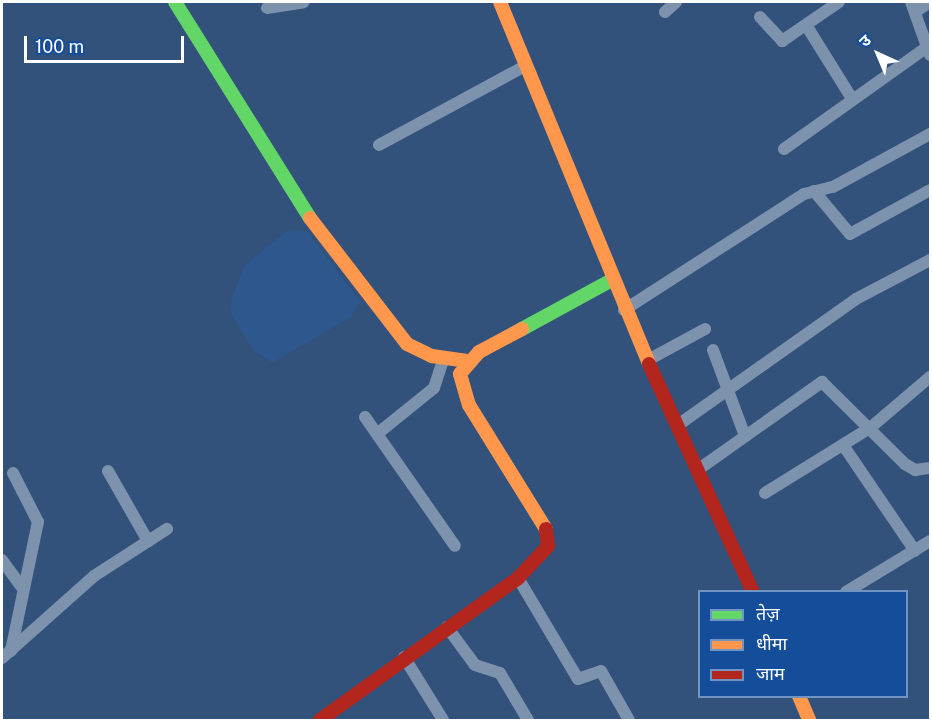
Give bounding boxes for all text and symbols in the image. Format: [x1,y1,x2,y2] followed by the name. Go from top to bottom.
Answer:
[27,24,188,62] scale bar
[848,24,908,84] north arrow
[855,31,875,51] text: उ
[35,36,84,57] text: 100 m
[698,590,908,698] legend
[756,603,780,624] text: तेज़
[756,633,787,654] text: धीमा
[756,663,785,684] text: जाम

